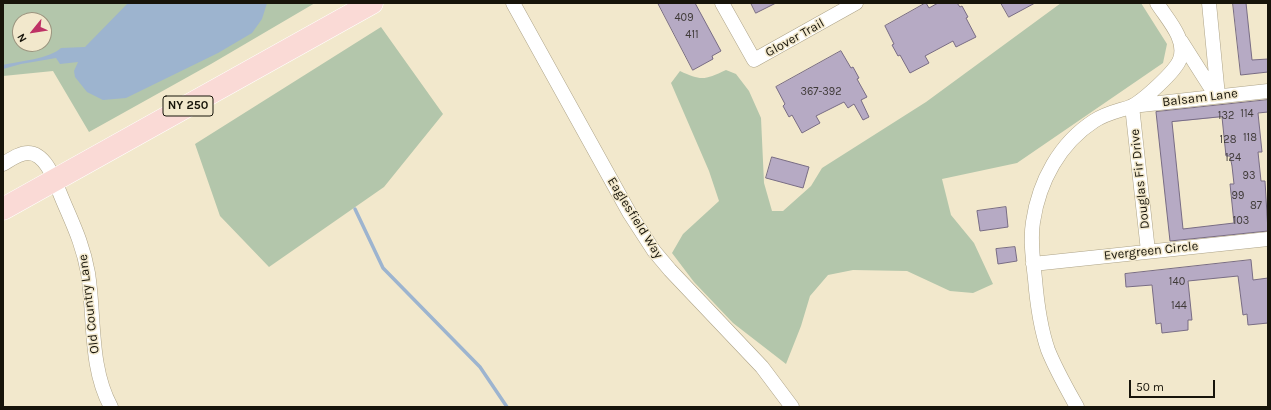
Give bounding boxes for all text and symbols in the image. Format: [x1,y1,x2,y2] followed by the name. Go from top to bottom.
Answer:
[674,11,694,25] house number: 409
[12,12,52,52] north arrow
[763,15,827,61] street label: Glover Trail
[685,28,699,42] house number: 411
[14,31,30,44] text: N
[800,85,842,99] house number: 367-392
[1161,86,1239,110] street label: Balsam Lane
[163,96,213,116] road number: NY 250
[1240,107,1254,121] house number: 114
[1218,109,1234,123] house number: 132
[1127,128,1153,230] street label: Douglas Fir Drive
[1243,131,1257,145] house number: 118
[1220,133,1236,147] house number: 128
[1225,151,1241,165] house number: 124
[1243,169,1255,183] house number: 93
[604,175,666,261] street label: Eaglesfield Way
[1232,189,1244,203] house number: 99
[1250,199,1262,213] house number: 87
[1233,214,1249,228] house number: 103
[1103,238,1199,264] street label: Evergreen Circle
[75,253,103,355] street label: Old Country Lane
[1169,275,1185,289] house number: 140
[1171,299,1187,313] house number: 144
[1131,372,1217,398] scale bar
[1136,380,1164,394] text: 50 m

